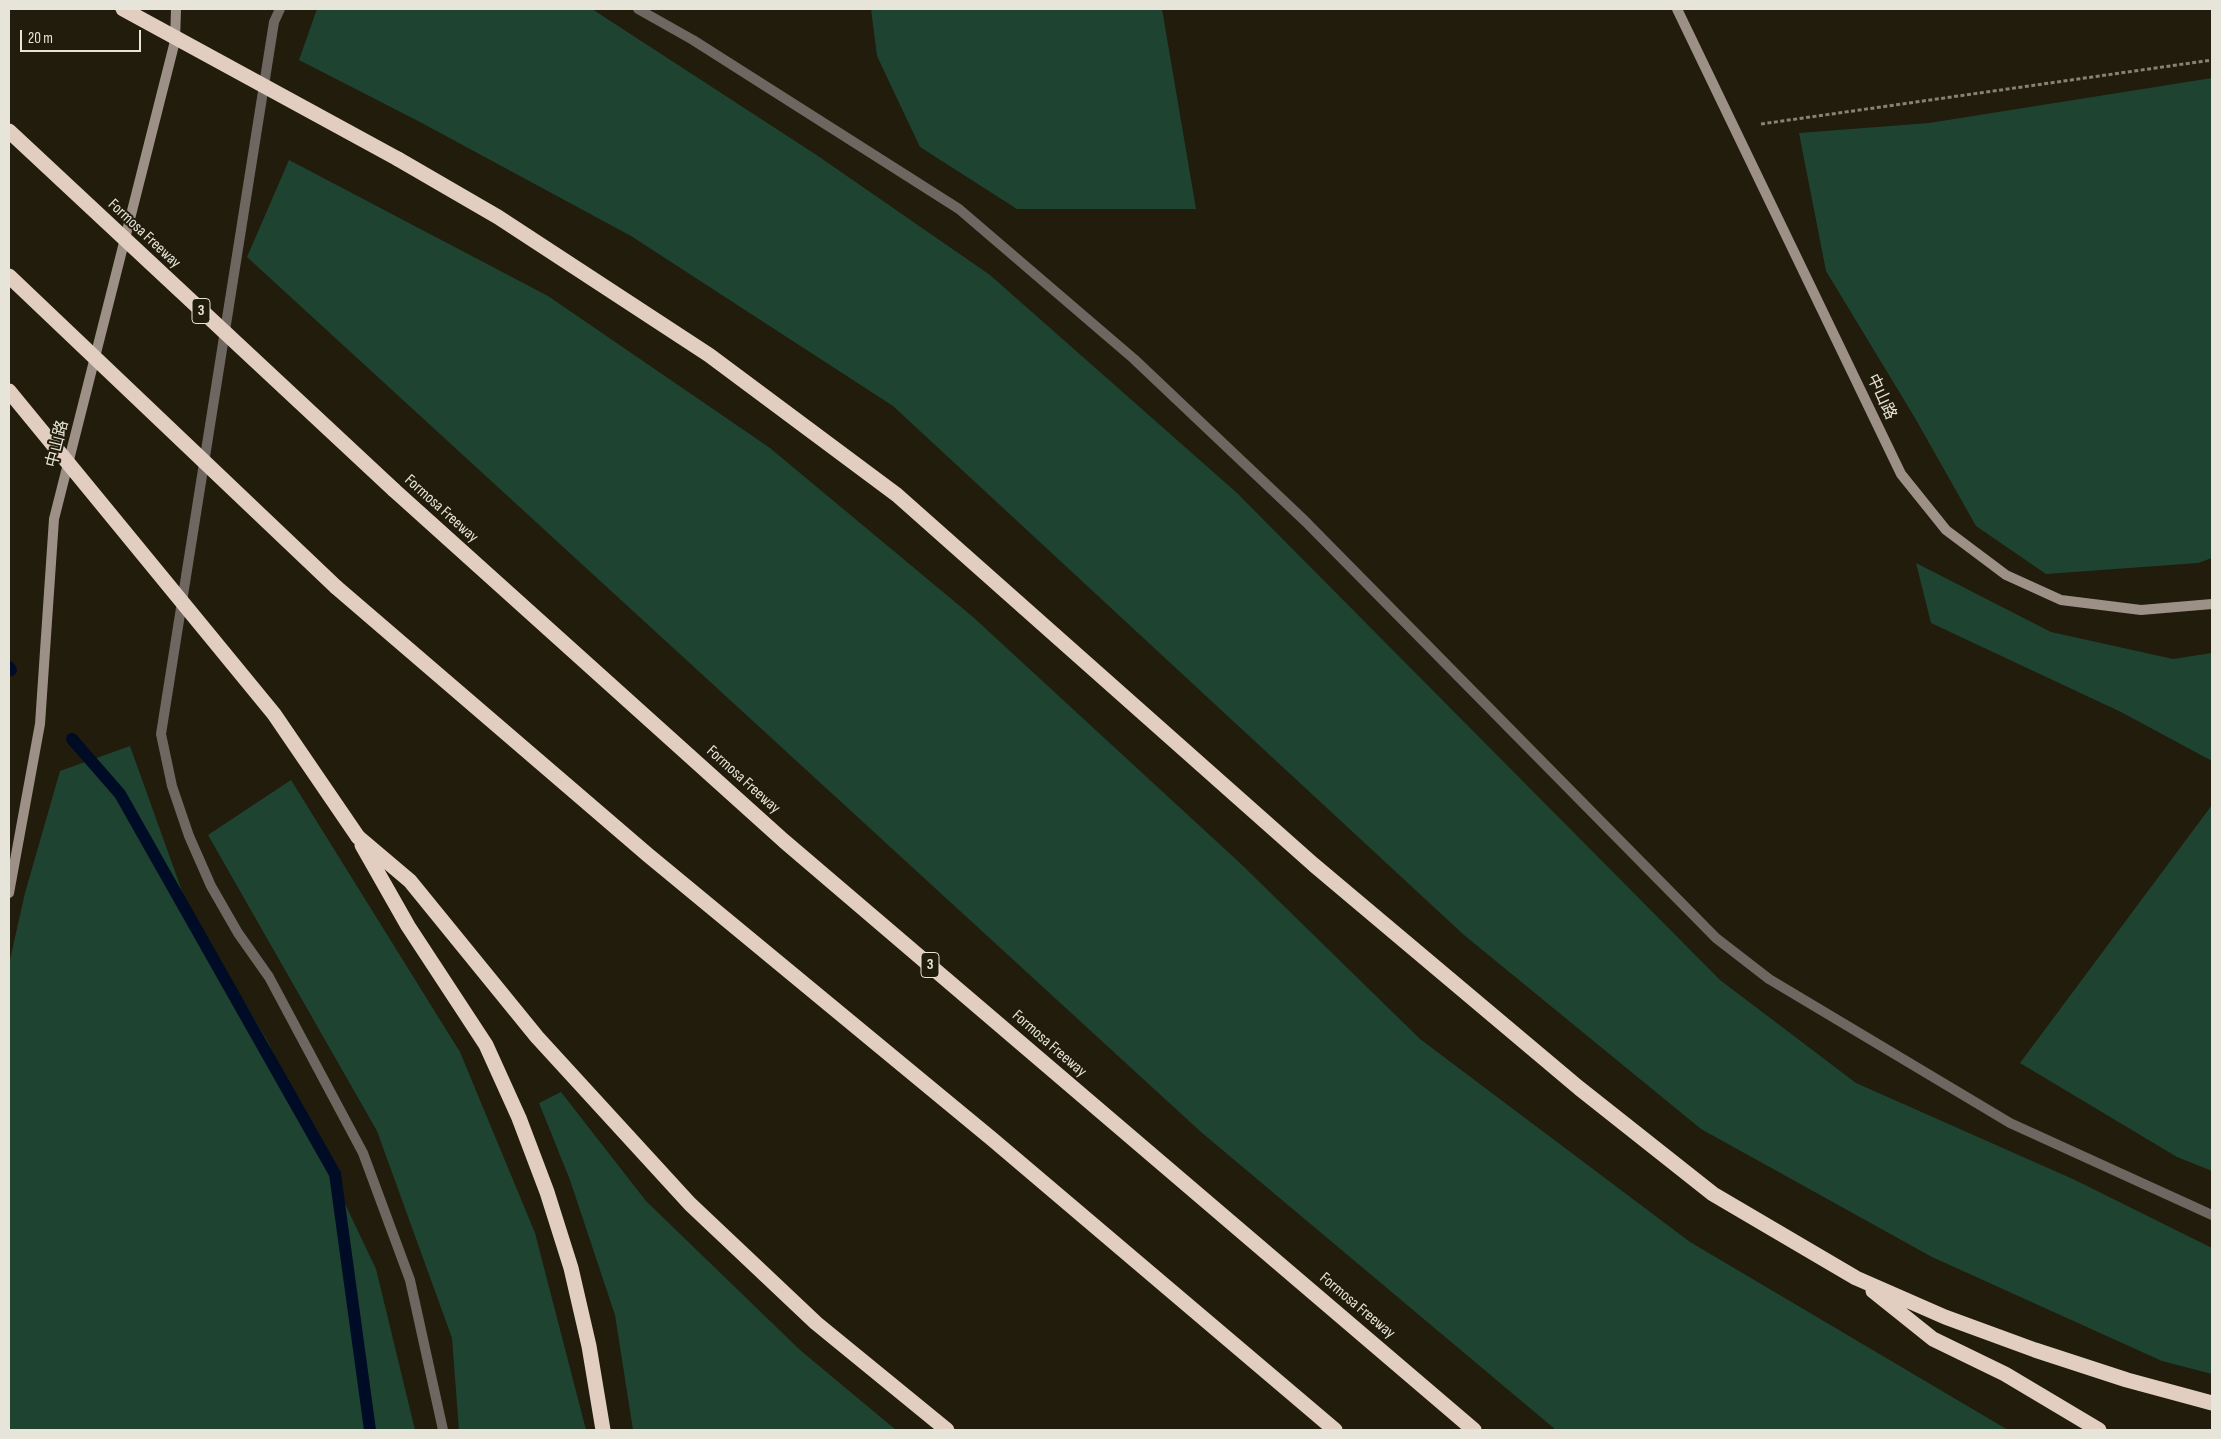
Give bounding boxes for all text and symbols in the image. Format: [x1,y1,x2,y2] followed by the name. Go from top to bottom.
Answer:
[22,20,144,52] scale bar
[28,29,53,48] text: 20 m
[104,195,184,273] street label: Formosa Freeway
[192,298,210,324] road number: 3
[1862,371,1900,423] street label: 中山路
[43,418,73,470] street label: 中山路
[400,471,482,547] street label: Formosa Freeway
[702,742,784,818] street label: Formosa Freeway
[921,952,939,978] road number: 3
[1008,1006,1090,1082] street label: Formosa Freeway
[1315,1269,1399,1343] street label: Formosa Freeway

